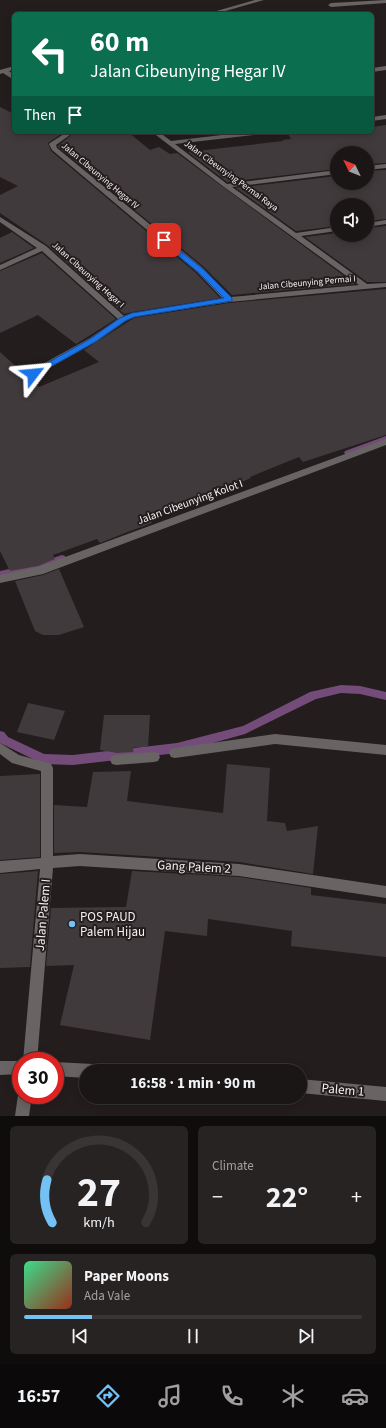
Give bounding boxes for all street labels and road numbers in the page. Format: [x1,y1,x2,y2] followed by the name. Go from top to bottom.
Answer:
[181,137,281,215] street label: Jalan Cibeunying Permai Raya
[58,140,142,213] street label: Jalan Cibeunying Hegar IV
[49,239,127,311] street label: Jalan Cibeunying Hegar I
[258,272,356,294] street label: Jalan Cibeunying Permai I
[135,476,245,528] street label: Jalan Cibeunying Kolot I
[157,856,231,878] street label: Gang Palem 2
[31,878,55,952] street label: Jalan Palem I
[321,1079,365,1101] street label: Palem 1

